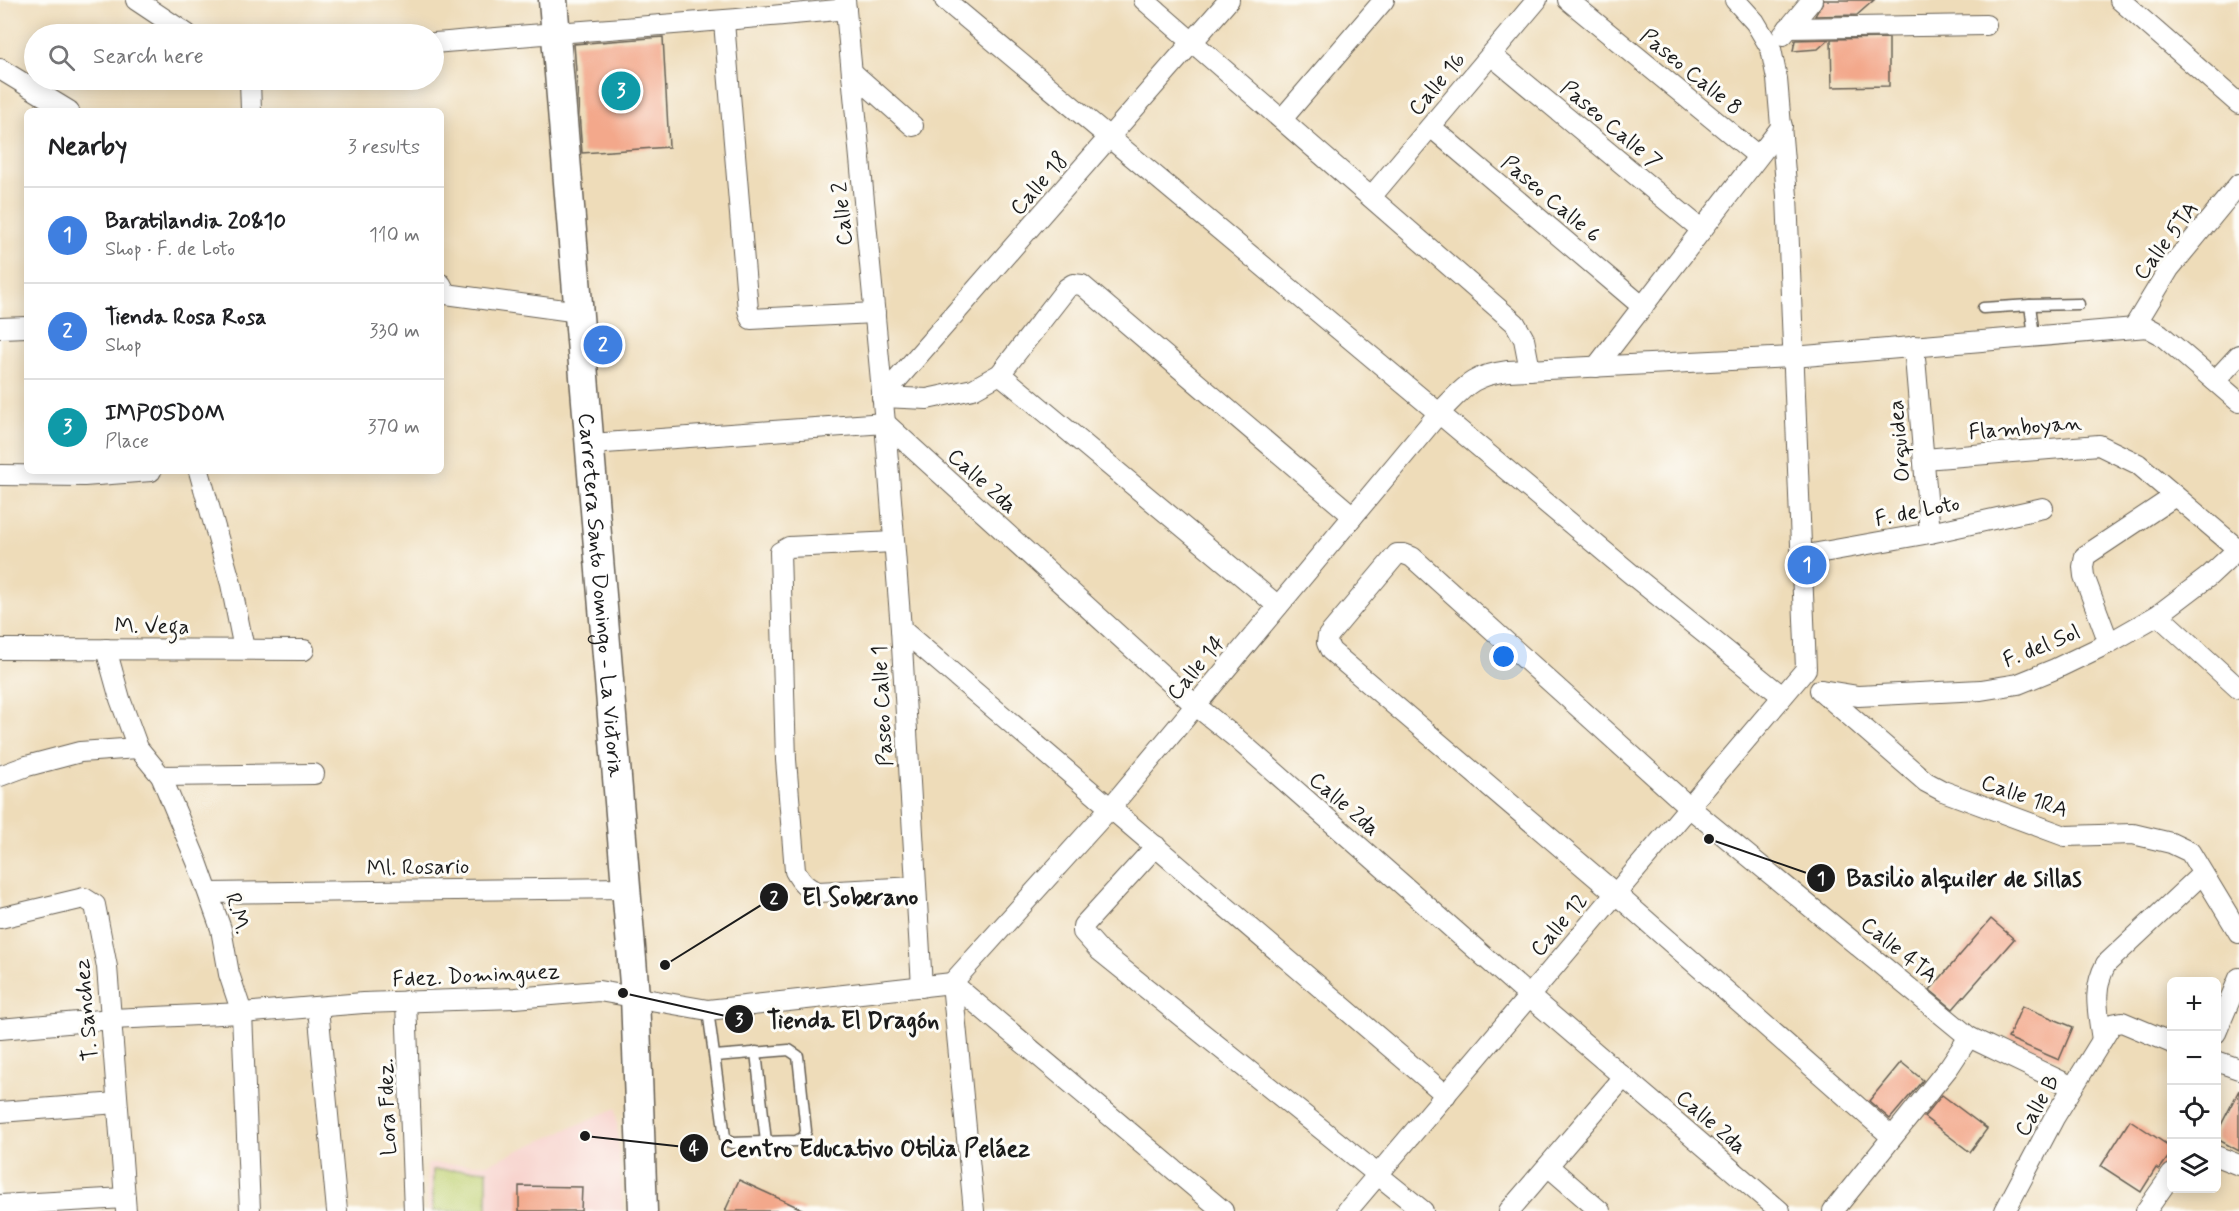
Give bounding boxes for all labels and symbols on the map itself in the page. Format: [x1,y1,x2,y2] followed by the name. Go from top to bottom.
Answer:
[1634,23,1748,122] street label: Paseo Calle 8
[1403,46,1472,122] street label: Calle 16
[602,68,640,113] pin: 3
[1554,75,1667,176] street label: Paseo Calle 7
[1004,147,1075,222] street label: Calle 18
[1495,149,1607,250] street label: Paseo Calle 6
[826,181,860,247] street label: Calle 2
[2128,196,2205,286] street label: Calle 5TA
[584,322,622,368] pin: 2
[1882,399,1918,483] street label: Orquidea
[1967,409,2083,447] street label: Flamboyan
[571,412,629,779] street label: Carretera Santo Domingo - La Victoria
[941,443,1022,520] street label: Calle 2da
[1873,490,1962,534] street label: F. de Loto
[1788,542,1826,588] pin: 1
[114,612,190,645] street label: M. Vega
[1999,619,2085,675] street label: F. del Sol
[1161,630,1232,707] street label: Calle 14
[1489,642,1518,671] your location
[866,645,900,767] street label: Paseo Calle 1
[1303,766,1385,843] street label: Calle 2da
[1977,769,2072,825] street label: Calle 1RA
[366,853,470,883] street label: Ml. Rosario
[1806,857,2093,899] callout: Basilio alquiler de sillas
[1846,864,2082,895] text: Basilio alquiler de sillas
[1817,867,1825,891] text: 1
[759,876,931,918] callout: El Soberano
[802,883,919,914] text: El Soberano
[770,886,779,910] text: 2
[1525,888,1594,963] street label: Calle 12
[218,890,256,937] street label: R.M.
[1855,911,1943,990] street label: Calle 4TA
[69,957,105,1062] street label: T. Sanchez
[392,958,561,995] street label: Fdez. Dominguez
[724,998,952,1040] callout: Tienda El Dragón
[767,1006,939,1038] text: Tienda El Dragón
[735,1008,744,1032] text: 3
[372,1058,404,1156] street label: Lora Fdez.
[2009,1070,2067,1142] street label: Calle B
[1670,1084,1752,1161] street label: Calle 2da
[679,1127,1042,1169] callout: Centro Educativo Otilia Peláez
[720,1134,1030,1165] text: Centro Educativo Otilia Peláez
[689,1137,700,1161] text: 4

